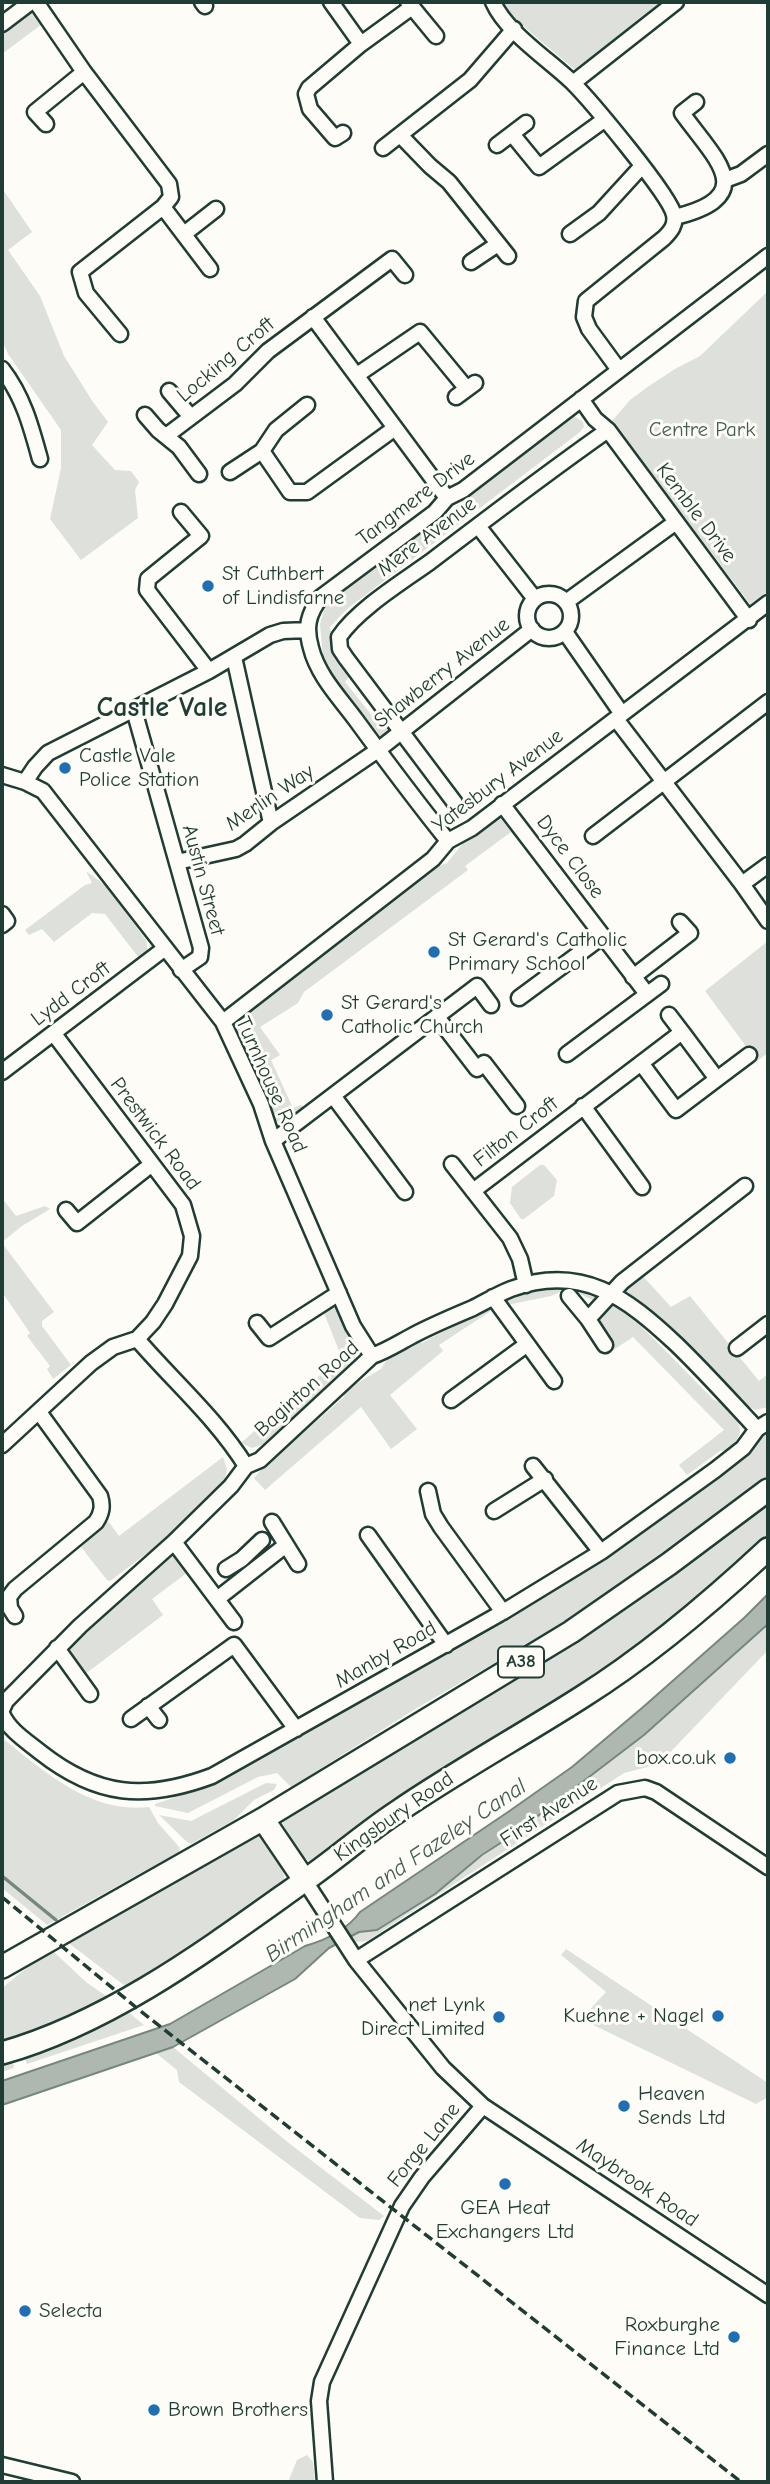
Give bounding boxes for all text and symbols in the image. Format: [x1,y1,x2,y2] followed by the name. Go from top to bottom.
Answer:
[172,312,280,408] street label: Locking Croft
[649,417,755,443] park label: Centre Park
[352,446,480,552] street label: Tangmere Drive
[650,458,742,568] street label: Kemble Drive
[372,492,482,582] street label: Mere Avenue
[222,561,344,611] place label: St Cuthbert of Lindisfarne
[200,578,216,594] marker: St Cuthbert of Lindisfarne
[369,612,515,734] street label: Shawberry Avenue
[97,691,227,725] district label: Castle Vale
[428,724,568,838] street label: Yatesbury Avenue
[79,743,199,793] place label: Castle Vale Police Station
[221,759,319,837] street label: Merlin Way
[57,760,73,776] marker: Castle Vale Police Station
[531,810,609,904] street label: Dyce Close
[176,822,230,938] street label: Austin Street
[448,927,627,977] place label: St Gerard's Catholic Primary School
[426,944,442,960] marker: St Gerard's Catholic Primary School
[26,956,116,1032] street label: Lydd Croft
[341,990,484,1040] place label: St Gerard's Catholic Church
[319,1007,335,1023] marker: St Gerard's Catholic Church
[230,1013,312,1157] street label: Turnhouse Road
[104,1073,206,1195] street label: Prestwick Road
[469,1091,563,1173] street label: Filton Croft
[250,1336,364,1442] street label: Baginton Road
[331,1616,441,1694] street label: Manby Road
[498,1646,544,1678] road number: A38
[636,1745,716,1771] place label: box.co.uk
[722,1750,738,1766] marker: box.co.uk
[329,1767,459,1867] street label: Kingsbury Road
[496,1771,602,1853] street label: First Avenue
[260,1773,532,1969] water label: Birmingham and Fazeley Canal
[361,1992,485,2042] place label: net Lynk Direct Limited
[563,2003,704,2029] place label: Kuehne + Nagel
[710,2008,726,2024] marker: Kuehne + Nagel
[491,2009,507,2025] marker: net Lynk Direct Limited
[638,2081,726,2131] place label: Heaven Sends Ltd
[382,2098,466,2192] street label: Forge Lane
[616,2098,632,2114] marker: Heaven Sends Ltd
[571,2133,703,2233] street label: Maybrook Road
[497,2176,513,2192] marker: GEA Heat Exchangers Ltd
[436,2195,574,2245] place label: GEA Heat Exchangers Ltd
[39,2298,103,2324] place label: Selecta
[17,2303,33,2319] marker: Selecta
[614,2312,720,2362] place label: Roxburghe Finance Ltd
[726,2329,742,2345] marker: Roxburghe Finance Ltd
[168,2397,308,2423] place label: Brown Brothers
[146,2402,162,2418] marker: Brown Brothers

